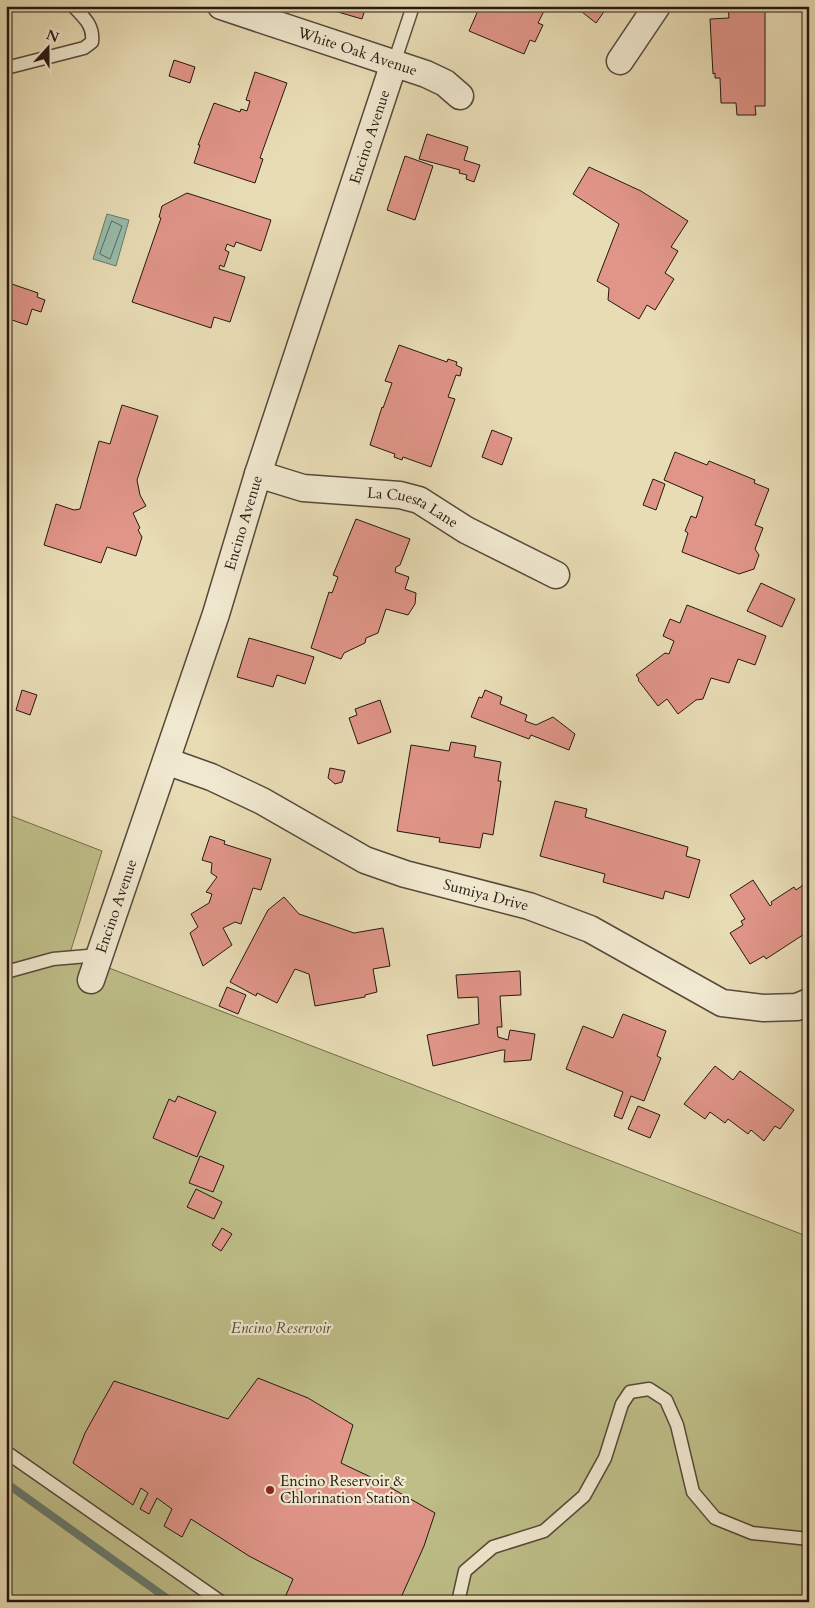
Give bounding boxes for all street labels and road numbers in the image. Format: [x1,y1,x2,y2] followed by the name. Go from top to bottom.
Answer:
[294,22,420,81] street label: White Oak Avenue
[345,87,395,187] street label: Encino Avenue
[220,473,267,573] street label: Encino Avenue
[366,483,462,533] street label: La Cuesta Lane
[91,856,142,956] street label: Encino Avenue
[441,874,531,916] street label: Sumiya Drive

